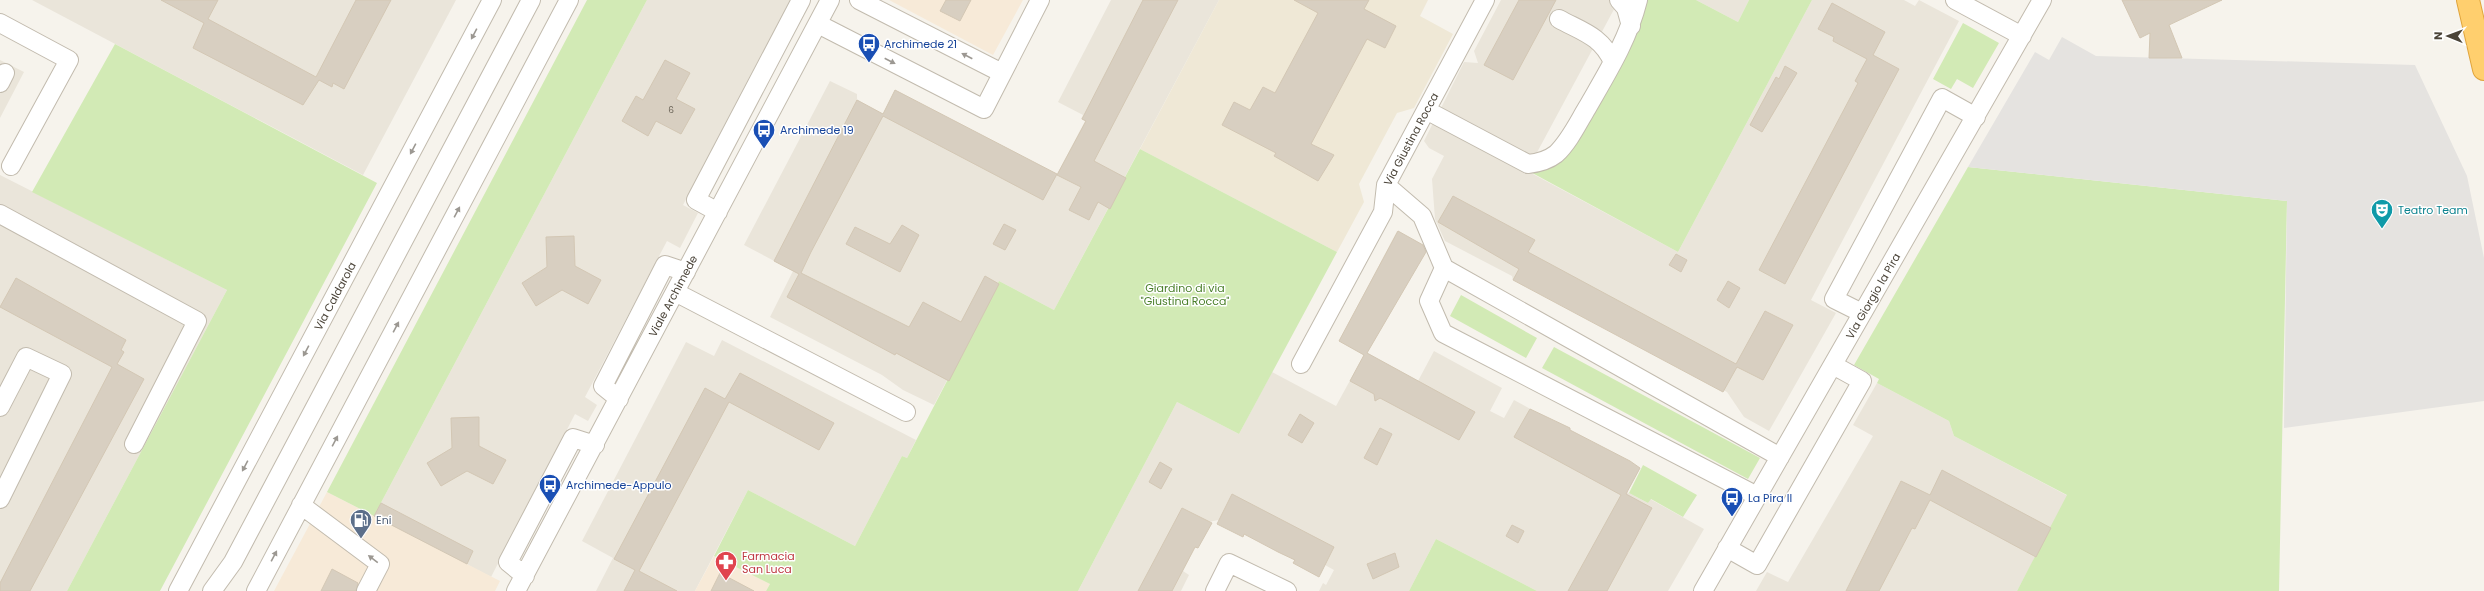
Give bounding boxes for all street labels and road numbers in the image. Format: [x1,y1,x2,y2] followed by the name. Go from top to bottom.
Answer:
[1380,90,1442,188] street label: Via Giustina Rocca
[1842,250,1904,342] street label: Via Giorgio la Pira
[645,252,701,340] street label: Viale Archimede
[310,259,360,333] street label: Via Caldarola

